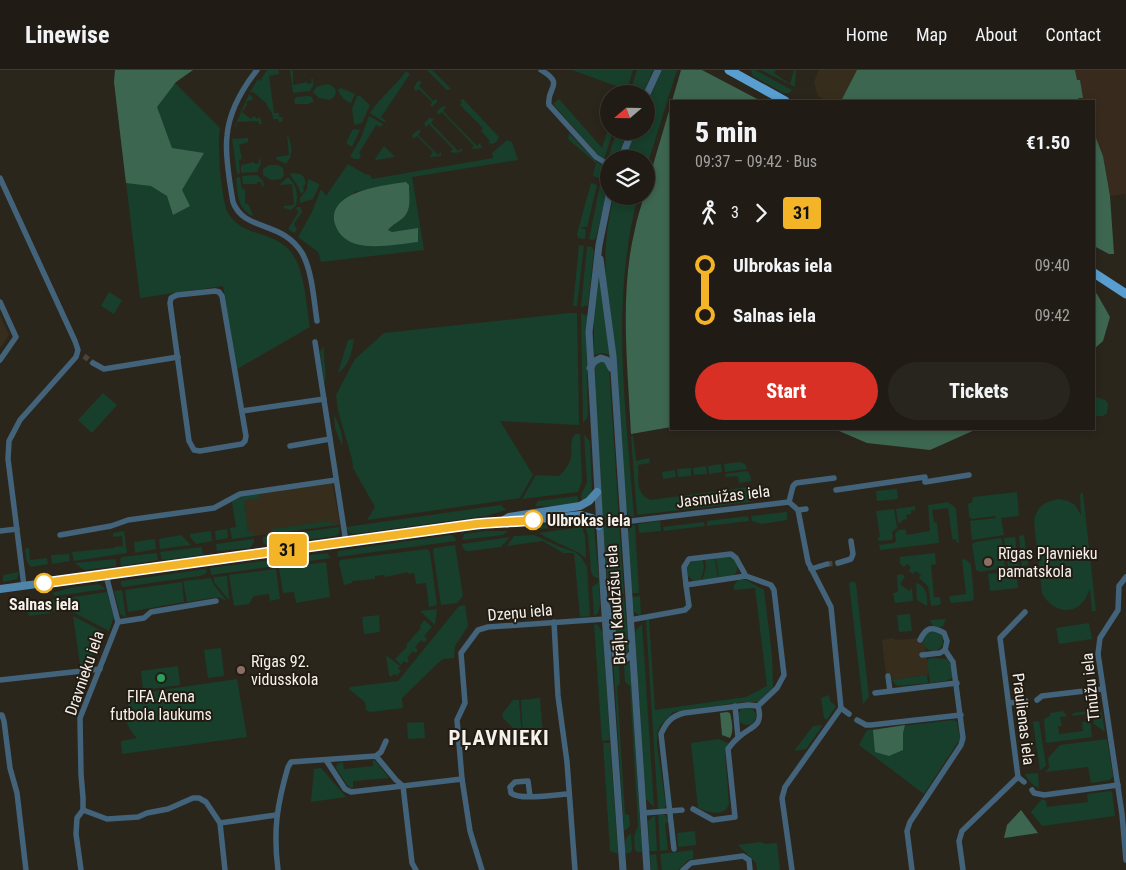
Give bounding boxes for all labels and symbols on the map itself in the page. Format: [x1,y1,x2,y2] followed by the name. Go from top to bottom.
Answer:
[600,85,655,140] north arrow
[675,481,771,512] street label: Jasmuižas iela
[523,510,543,530] marker: Ulbrokas iela
[547,511,631,530] place label: Ulbrokas iela
[266,534,310,566] line badge: 31
[602,544,630,666] street label: Brāļu Kaudzīšu iela
[998,544,1098,581] place label: Rīgas Pļavnieku pamatskola
[982,556,994,568] marker: Rīgas Pļavnieku pamatskola
[34,573,54,593] marker: Salnas iela
[9,595,79,614] place label: Salnas iela
[487,600,553,626] street label: Dzeņu iela
[61,628,108,718] street label: Dravnieku iela
[251,652,318,689] place label: Rīgas 92. vidusskola
[1077,652,1104,722] street label: Tīnūžu iela
[235,664,247,676] marker: Rīgas 92. vidusskola
[155,672,167,684] marker: FIFA Arena futbola laukums
[1008,672,1039,766] street label: Praulienas iela
[110,687,212,724] place label: FIFA Arena futbola laukums
[448,726,550,751] district label: PĻAVNIEKI

